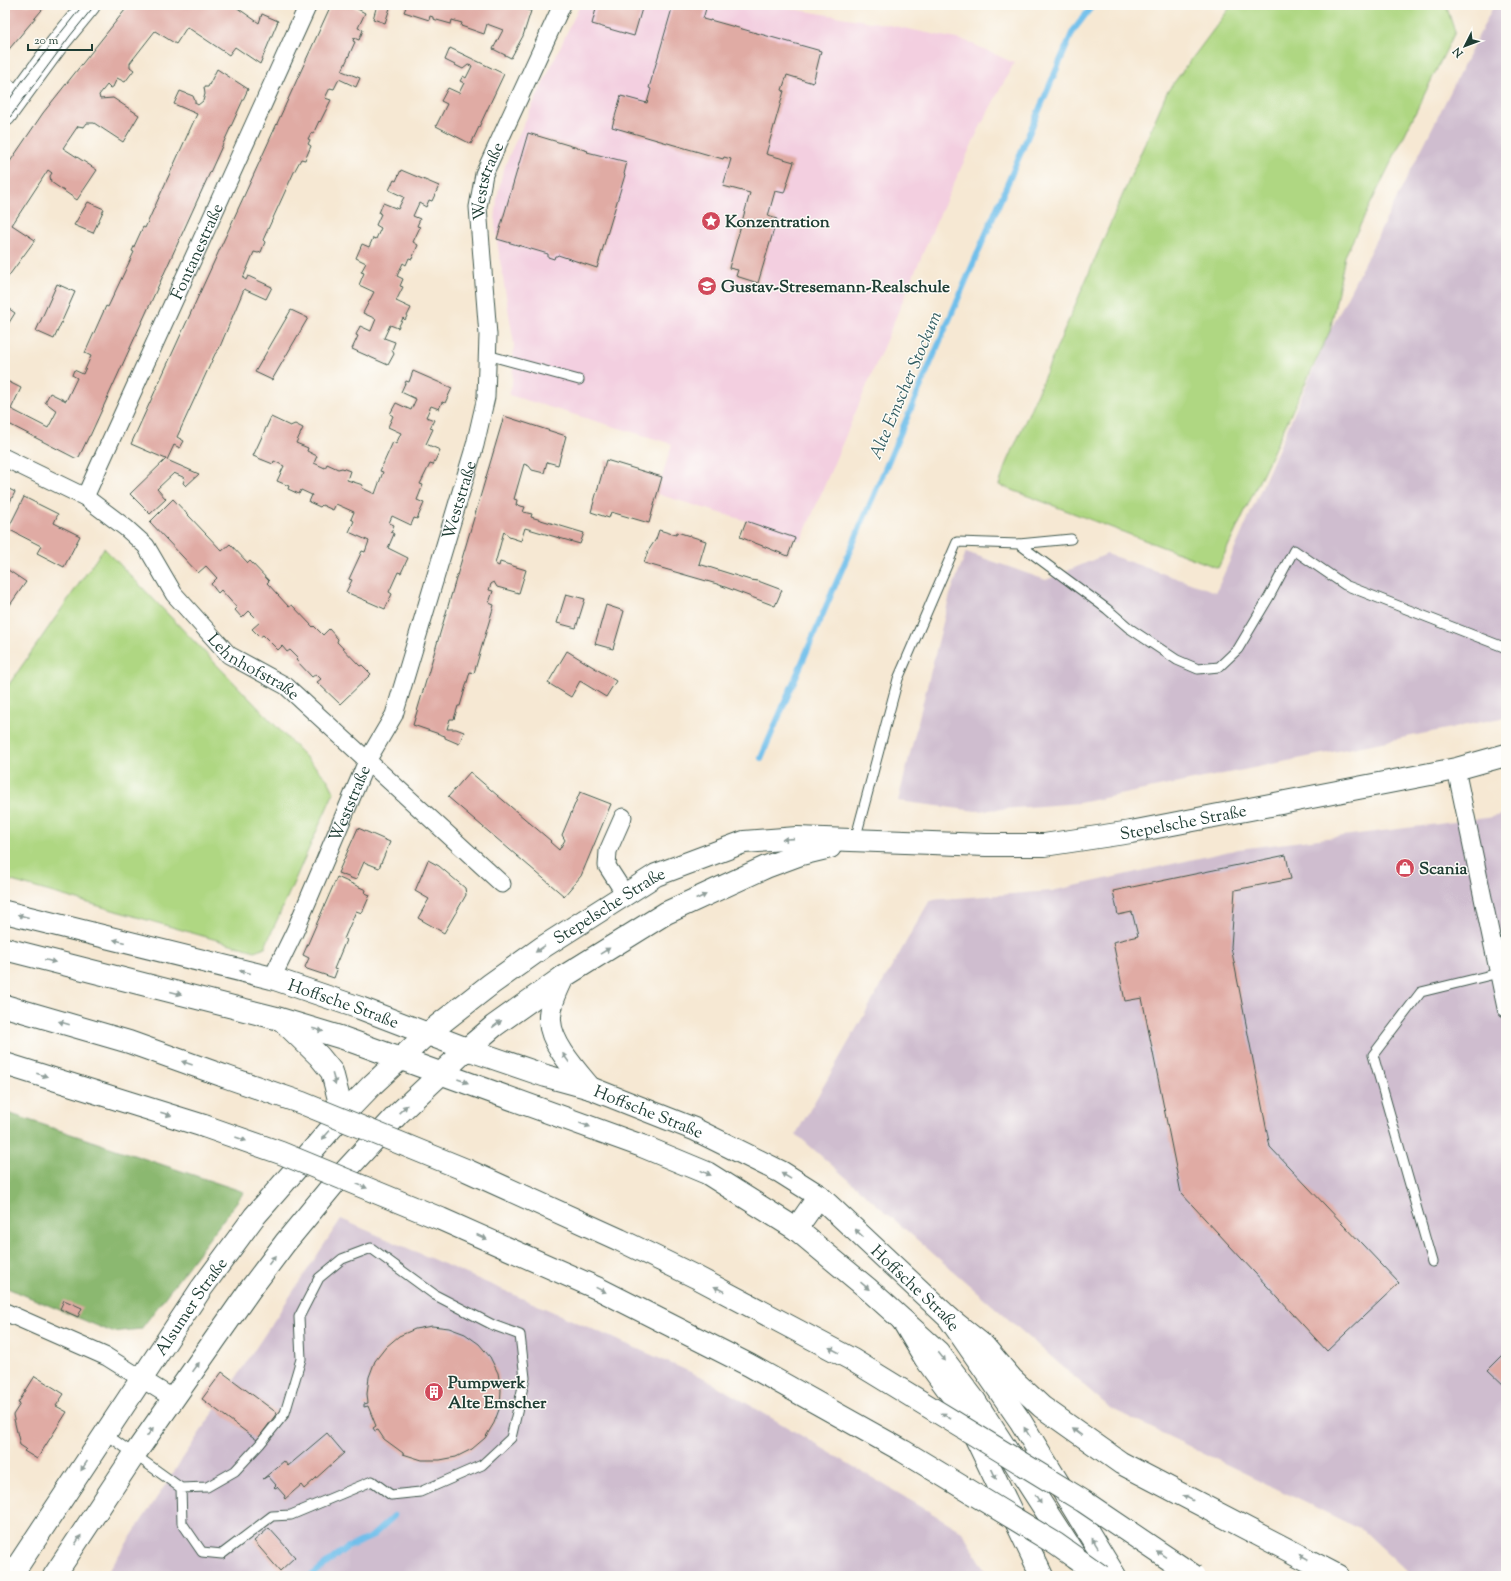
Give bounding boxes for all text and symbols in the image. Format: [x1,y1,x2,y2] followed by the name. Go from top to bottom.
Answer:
[28,26,92,52] scale bar
[1445,26,1485,66] north arrow
[34,32,59,50] text: 20 m
[1449,43,1468,61] text: N
[468,139,511,221] street label: Weststraße
[166,200,231,304] street label: Fontanestraße
[700,210,722,232] place icon: Konzentration
[725,211,831,235] place label: Konzentration
[696,275,718,297] school or university icon: Gustav-Stresemann-Realschule
[721,276,950,300] place label: Gustav-Stresemann-Realschule
[864,307,950,464] water label: Alte Emscher Stockum
[437,458,484,543] street label: Weststraße
[201,629,304,707] street label: Lehnhofstraße
[324,762,378,846] street label: Weststraße
[1118,800,1249,848] street label: Stepelsche Straße
[782,836,794,843] one-way arrow
[1394,857,1416,879] shop icon: Scania
[1419,858,1468,882] place label: Scania
[549,863,669,951] street label: Stepelsche Straße
[695,894,707,900] one-way arrow
[16,913,29,919] one-way arrow
[113,937,125,943] one-way arrow
[535,945,545,953] one-way arrow
[600,947,610,955] one-way arrow
[44,958,57,964] one-way arrow
[239,968,251,974] one-way arrow
[285,974,402,1036] street label: Hoffsche Straße
[170,990,183,996] one-way arrow
[58,1020,70,1026] one-way arrow
[492,1020,502,1028] one-way arrow
[312,1027,324,1033] one-way arrow
[562,1052,570,1063] one-way arrow
[181,1060,193,1066] one-way arrow
[37,1072,49,1078] one-way arrow
[331,1073,337,1085] one-way arrow
[457,1079,469,1085] one-way arrow
[590,1081,707,1146] street label: Hoffsche Straße
[398,1104,409,1113] one-way arrow
[161,1111,173,1117] one-way arrow
[580,1123,592,1129] one-way arrow
[321,1130,330,1140] one-way arrow
[235,1137,247,1143] one-way arrow
[700,1170,712,1176] one-way arrow
[780,1172,792,1179] one-way arrow
[356,1184,368,1190] one-way arrow
[854,1229,864,1238] one-way arrow
[476,1234,487,1240] one-way arrow
[865,1240,965,1337] street label: Hoffsche Straße
[150,1253,234,1361] street label: Alsumer Straße
[268,1254,277,1265] one-way arrow
[859,1282,870,1291] one-way arrow
[713,1285,725,1292] one-way arrow
[595,1287,606,1293] one-way arrow
[828,1347,840,1353] one-way arrow
[937,1351,946,1362] one-way arrow
[192,1362,200,1372] one-way arrow
[448,1372,547,1416] place label: Pumpwerk Alte Emscher
[423,1381,445,1403] building icon: Pumpwerk Alte Emscher
[940,1413,951,1420] one-way arrow
[146,1427,154,1438] one-way arrow
[1023,1427,1031,1437] one-way arrow
[1071,1428,1082,1436] one-way arrow
[80,1461,88,1471] one-way arrow
[991,1469,997,1480] one-way arrow
[1034,1494,1042,1504] one-way arrow
[1183,1495,1194,1501] one-way arrow
[74,1535,82,1545] one-way arrow
[1091,1538,1099,1548] one-way arrow
[1156,1550,1166,1558] one-way arrow
[1298,1554,1310,1561] one-way arrow

